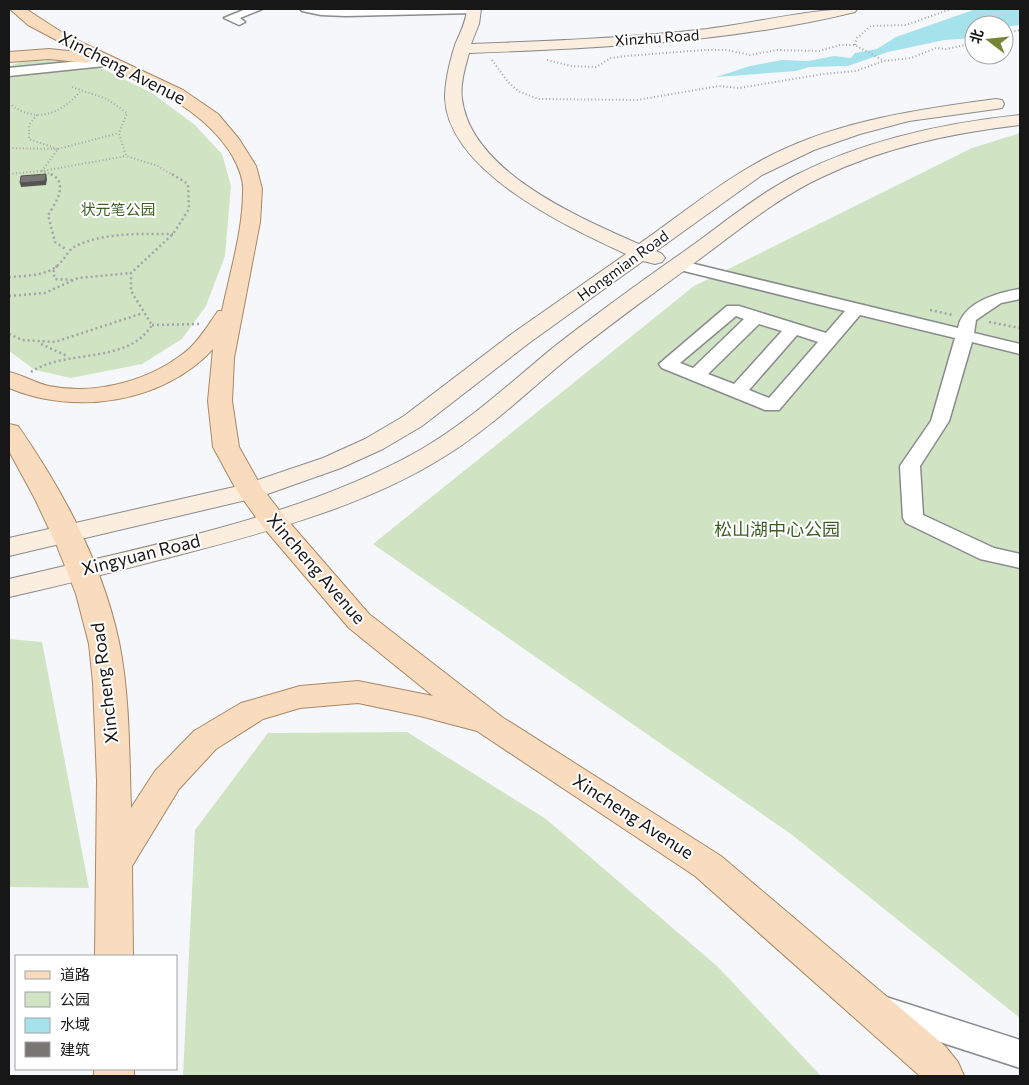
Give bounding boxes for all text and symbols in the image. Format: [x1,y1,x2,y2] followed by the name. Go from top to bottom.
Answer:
[964,15,1014,65] north arrow
[614,25,700,49] street label: Xinzhu Road
[55,26,190,109] street label: Xincheng Avenue
[966,27,986,45] text: 北
[80,200,156,218] park label: 状元笔公园
[573,226,671,304] street label: Hongmian Road
[263,509,371,628] street label: Xincheng Avenue
[714,518,840,540] park label: 松山湖中心公园
[79,529,202,579] street label: Xingyuan Road
[86,622,122,745] street label: Xincheng Road
[569,769,698,863] street label: Xincheng Avenue
[15,955,178,1070] legend
[60,965,90,983] text: 道路
[60,990,90,1008] text: 公园
[60,1015,90,1033] text: 水域
[60,1040,90,1058] text: 建筑

